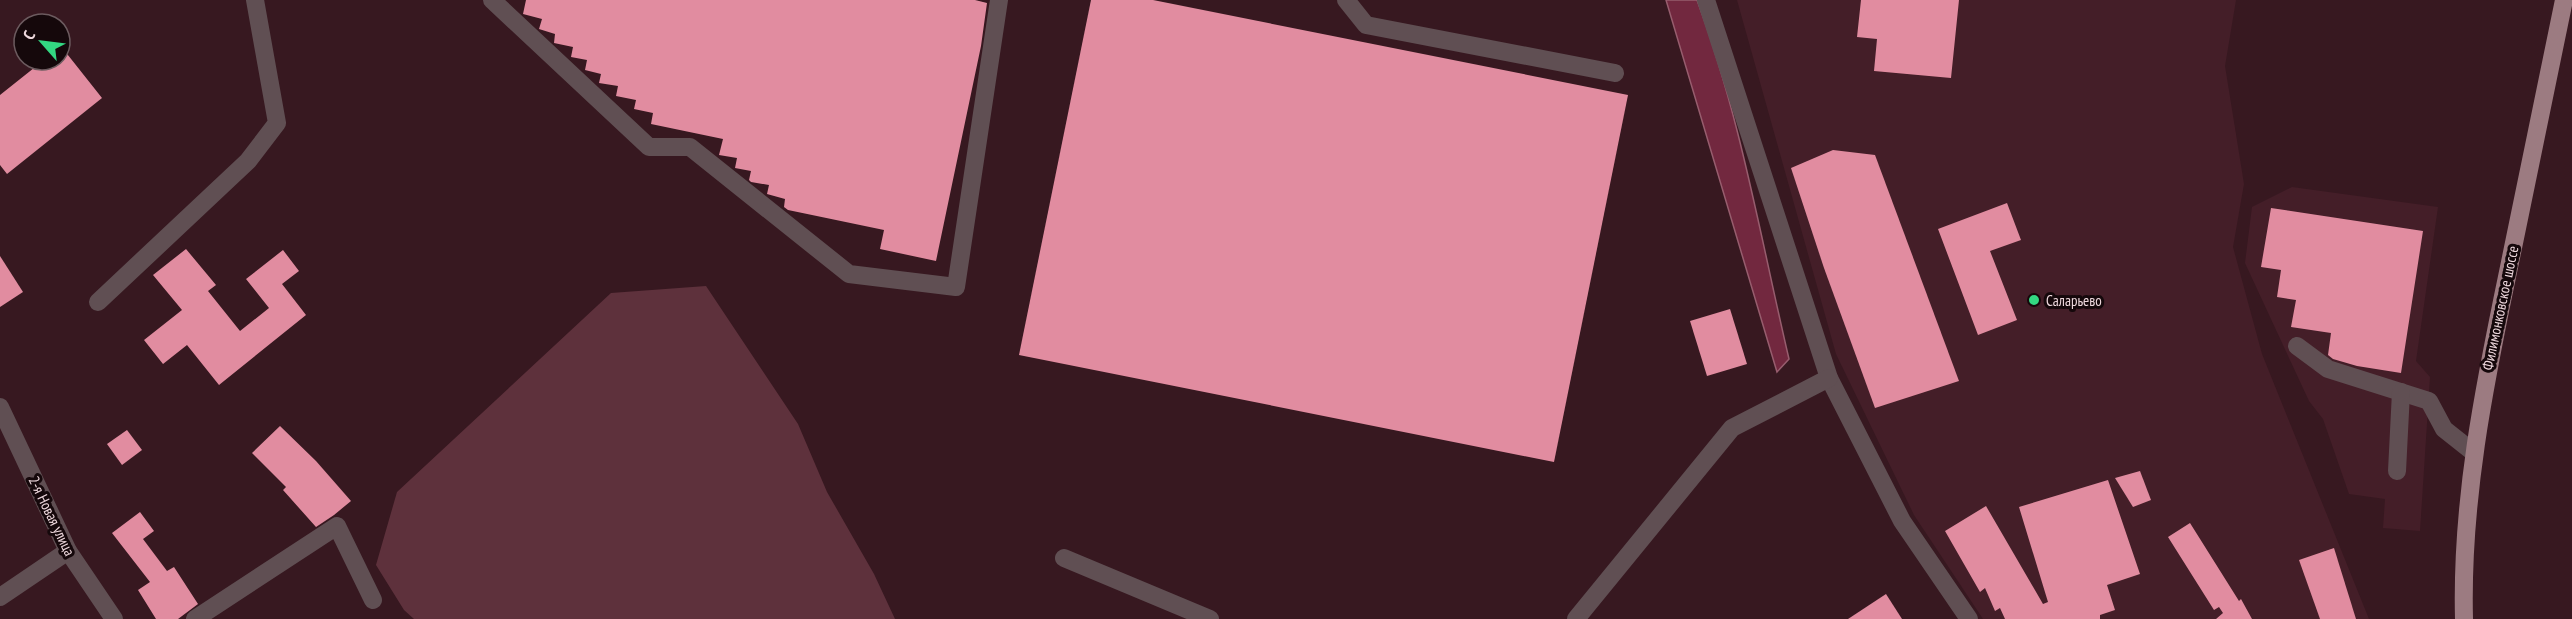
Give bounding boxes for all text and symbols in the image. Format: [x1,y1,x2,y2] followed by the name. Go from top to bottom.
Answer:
[12,12,72,72] north arrow
[18,26,40,43] text: С
[2478,244,2522,372] street label: Филимонковское шоссе
[2046,291,2102,310] place label: Саларьево
[2027,293,2041,307] marker: Саларьево
[25,473,79,559] street label: 2-я Новая улица

